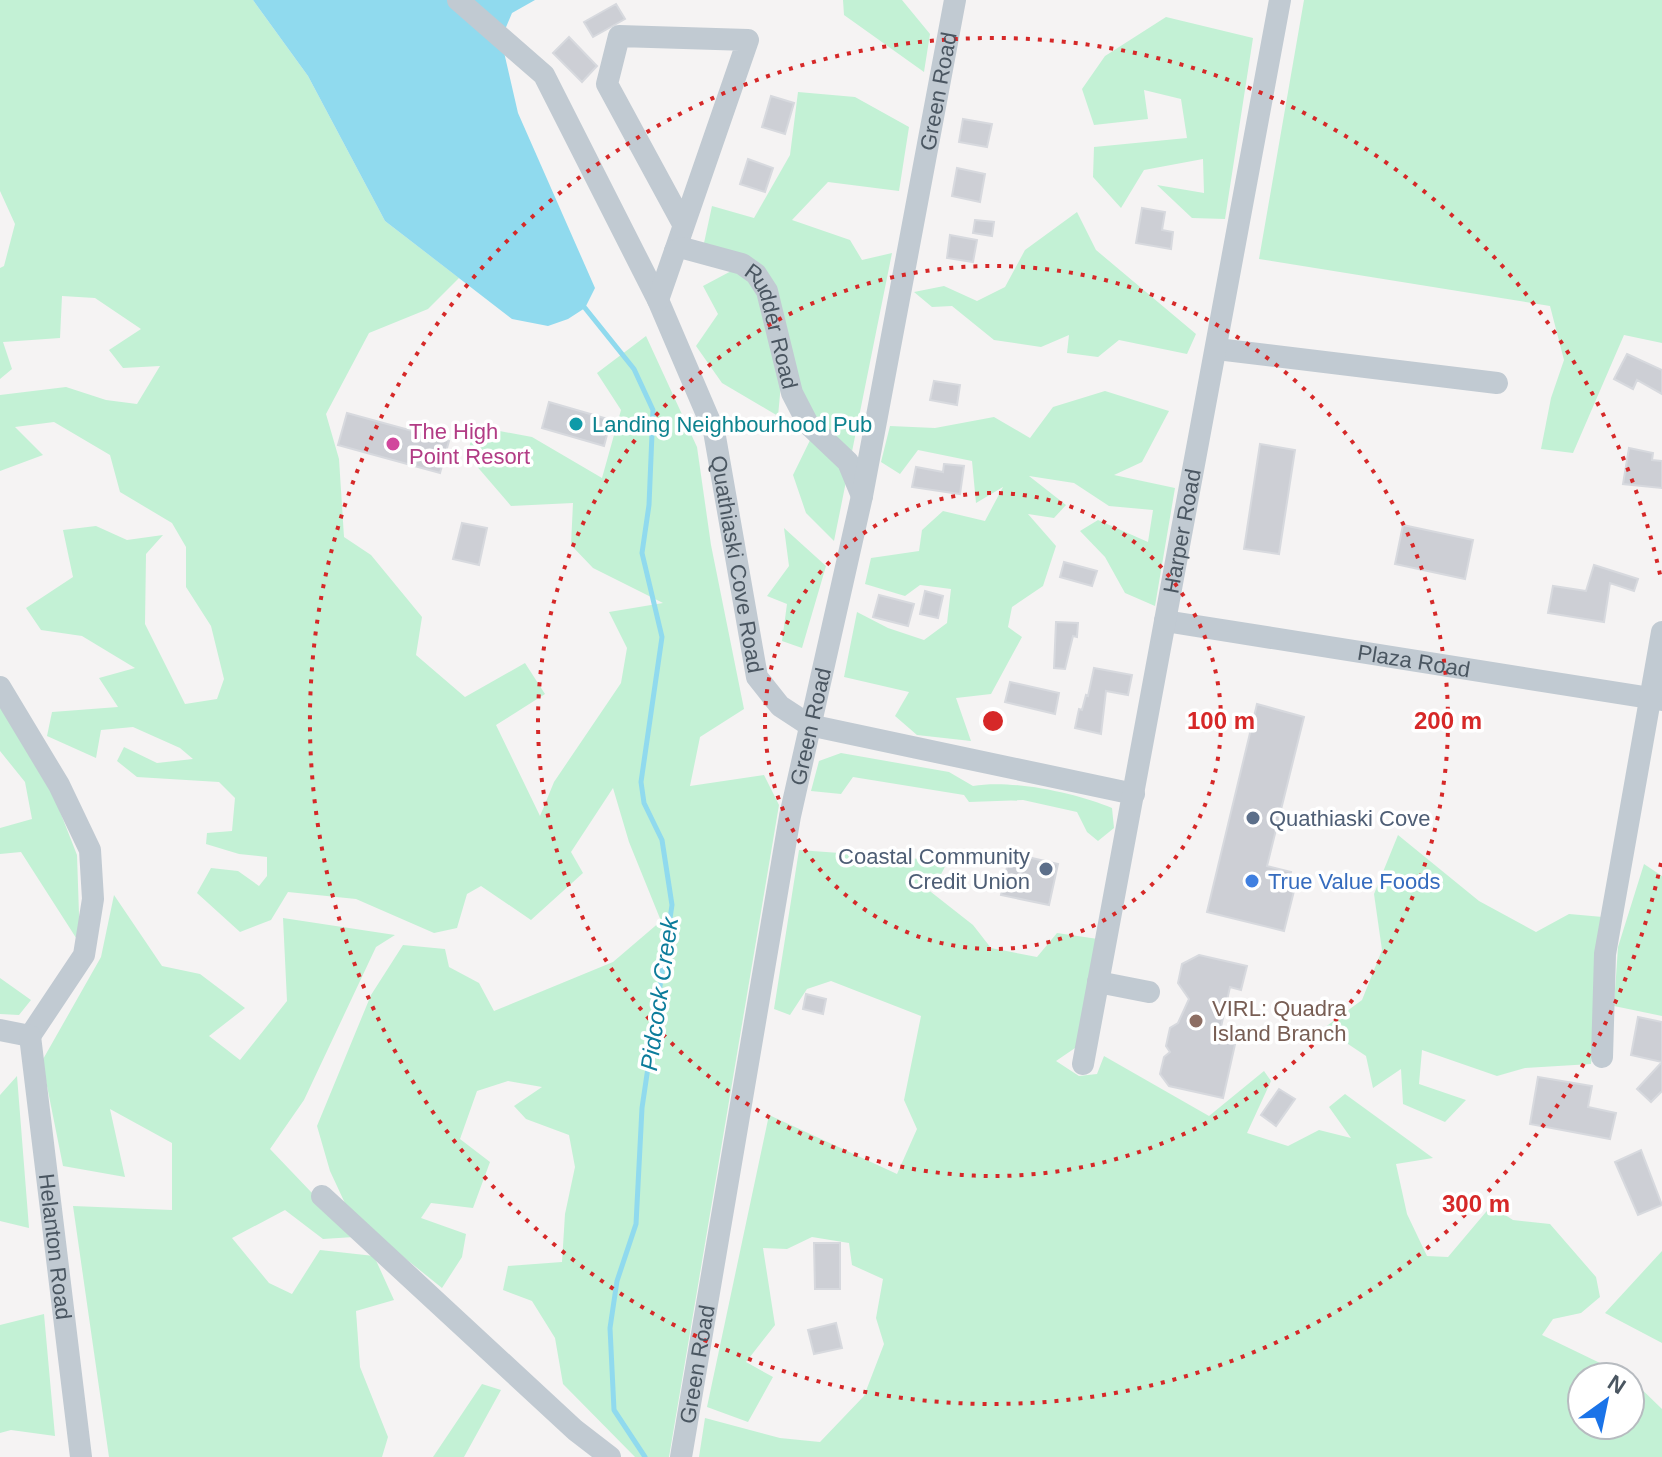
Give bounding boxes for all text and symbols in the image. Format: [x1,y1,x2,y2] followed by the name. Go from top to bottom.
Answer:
[915,30,961,153] street label: Green Road
[740,258,803,392] street label: Rudder Road
[592,412,872,437] place label: Landing Neighbourhood Pub
[567,415,585,433] marker: Landing Neighbourhood Pub
[409,419,530,469] place label: The High Point Resort
[384,435,402,453] marker: The High Point Resort
[706,454,769,675] street label: Quathiaski Cove Road
[1158,467,1205,595] street label: Harper Road
[1356,639,1472,682] street label: Plaza Road
[785,665,836,788] street label: Green Road
[979,707,1007,735] centre of rings
[1187,707,1255,734] text: 100 m
[1414,707,1482,734] text: 200 m
[1269,806,1430,831] place label: Quathiaski Cove
[1244,809,1262,827] marker: Quathiaski Cove
[838,844,1030,894] place label: Coastal Community Credit Union
[1037,860,1055,878] marker: Coastal Community Credit Union
[1268,869,1440,894] place label: True Value Foods
[1243,872,1261,890] marker: True Value Foods
[635,914,683,1072] water label: Pidcock Creek
[1212,996,1347,1046] place label: VIRL: Quadra Island Branch
[1187,1012,1205,1030] marker: VIRL: Quadra Island Branch
[34,1172,77,1321] street label: Helanton Road
[1442,1190,1510,1217] text: 300 m
[674,1303,719,1426] street label: Green Road
[1566,1361,1646,1441] north arrow
[1603,1370,1630,1399] text: N

